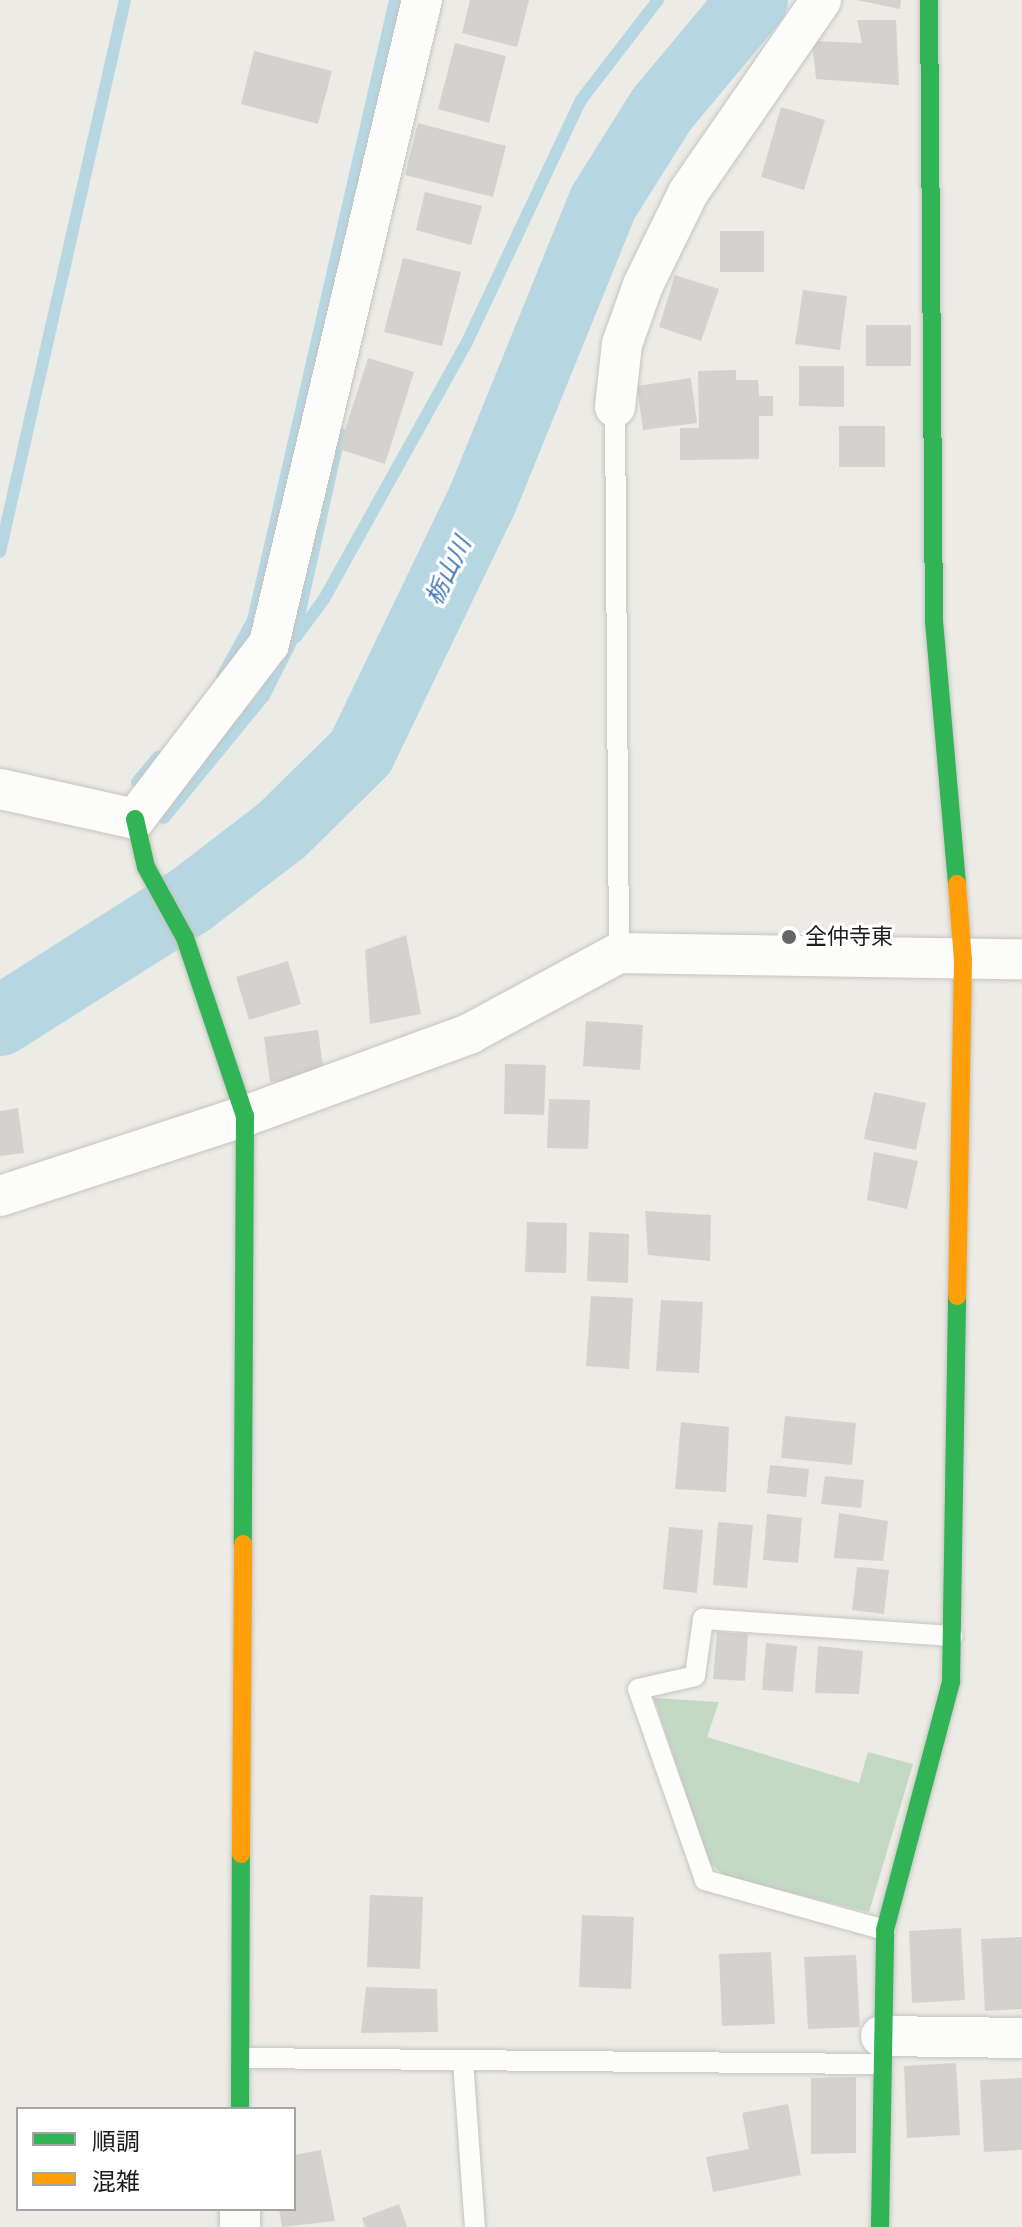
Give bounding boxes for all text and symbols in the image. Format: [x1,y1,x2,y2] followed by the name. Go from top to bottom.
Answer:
[419,532,477,610] water label: 栃山川
[805,924,893,950] place label: 全仲寺東
[780,928,798,946] marker: 全仲寺東
[16,2107,296,2211] legend
[92,2128,140,2155] text: 順調
[92,2168,140,2195] text: 混雑

